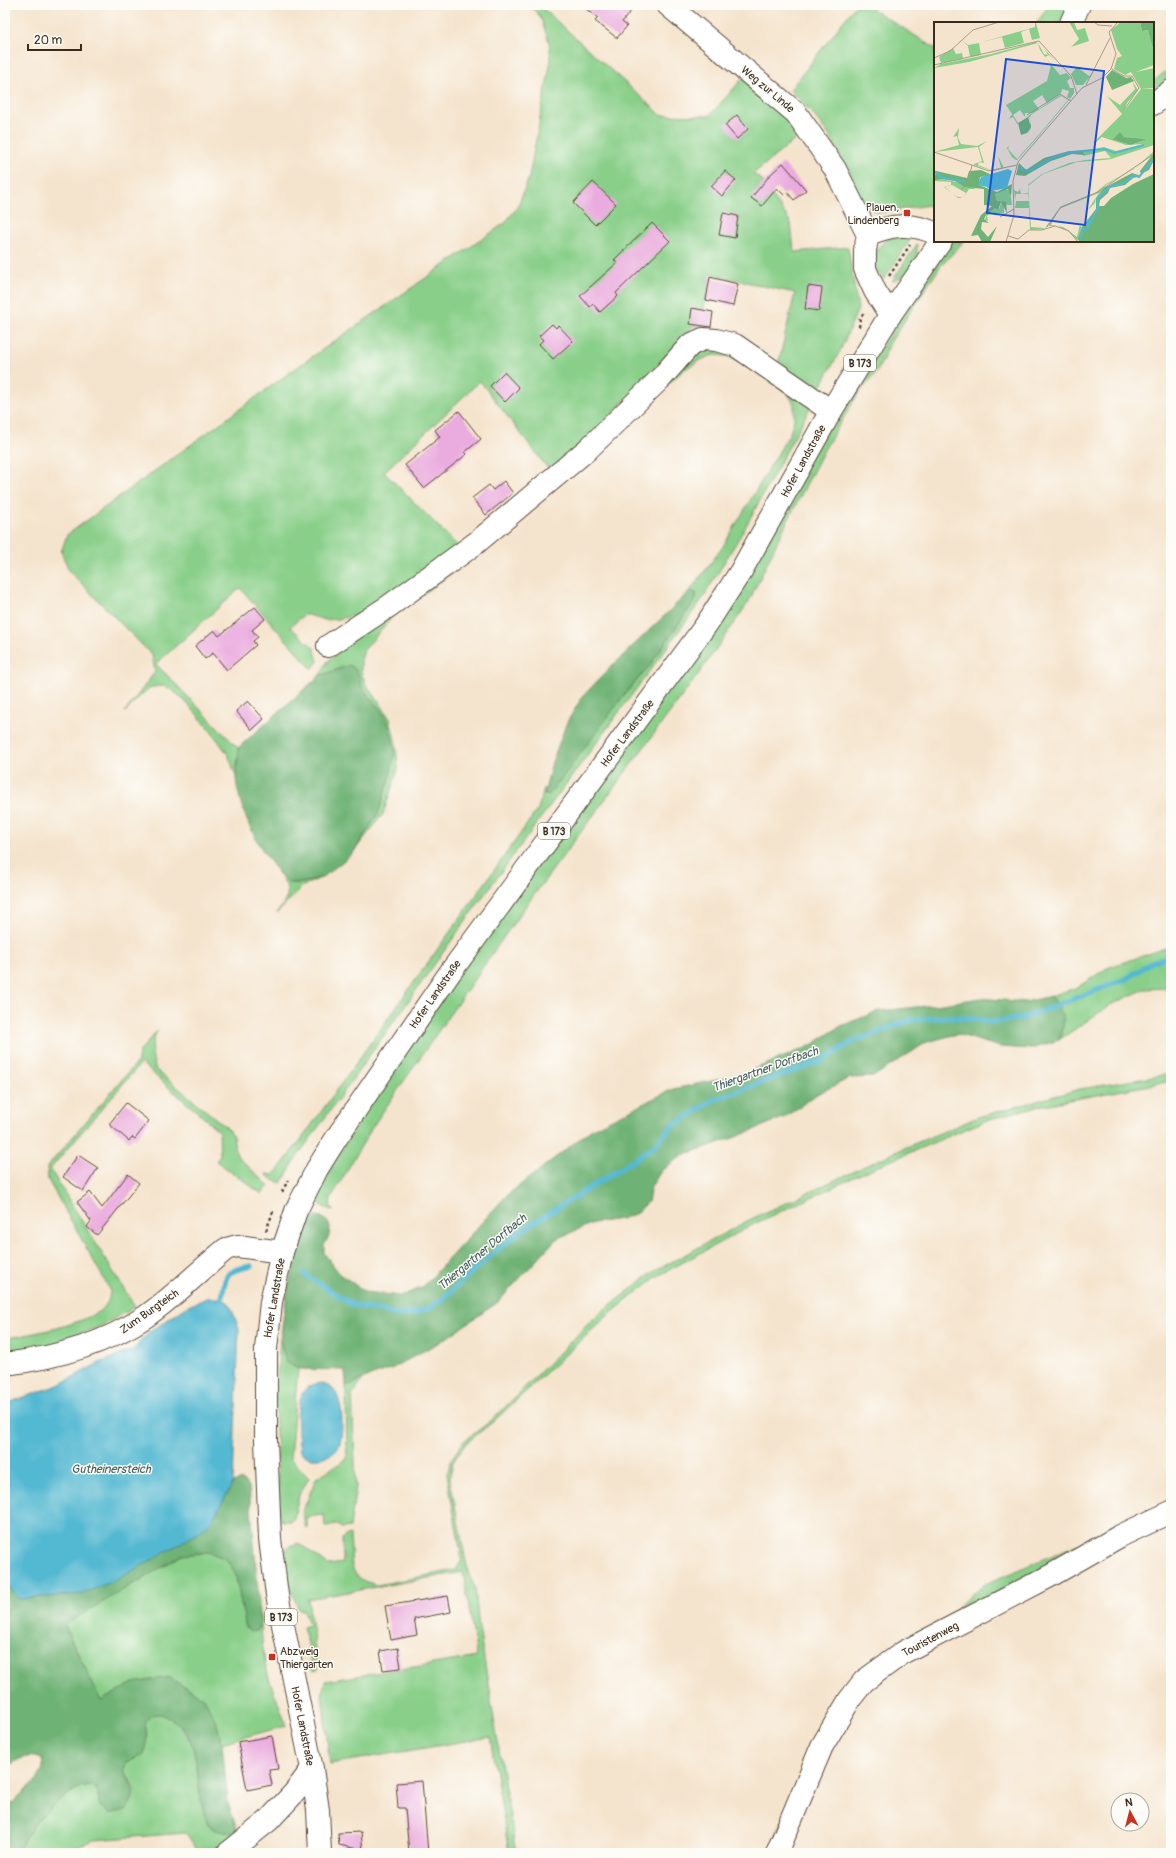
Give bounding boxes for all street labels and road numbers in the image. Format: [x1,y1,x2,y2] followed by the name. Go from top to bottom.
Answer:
[738,63,797,116] street label: Weg zur Linde
[844,355,876,371] road number: B 173
[778,422,829,500] street label: Hofer Landstraße
[598,697,657,769] street label: Hofer Landstraße
[538,823,570,839] road number: B 173
[407,957,464,1031] street label: Hofer Landstraße
[261,1257,288,1339] street label: Hofer Landstraße
[117,1286,181,1336] street label: Zum Burgteich
[265,1609,297,1625] road number: B 173
[900,1619,961,1660] street label: Touristenweg
[288,1685,317,1768] street label: Hofer Landstraße

